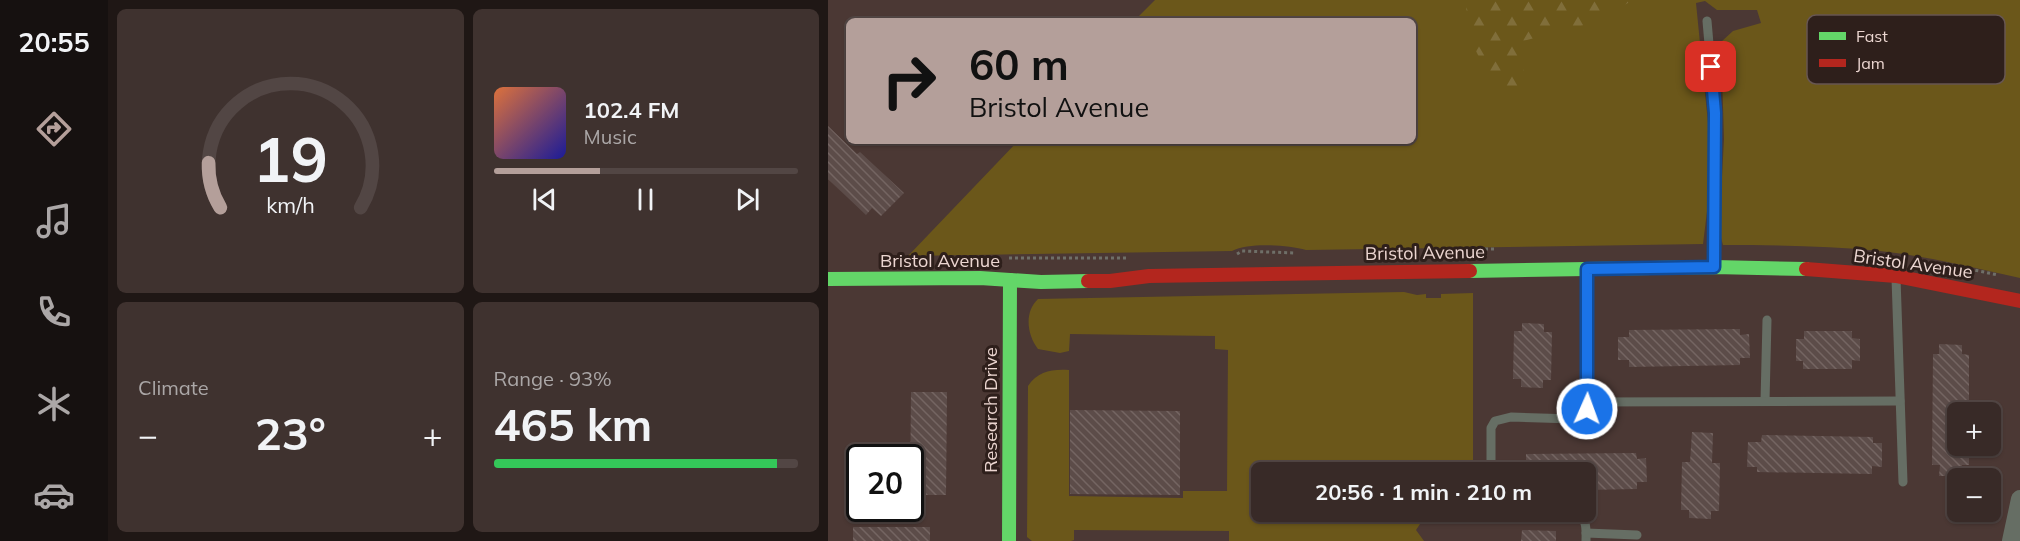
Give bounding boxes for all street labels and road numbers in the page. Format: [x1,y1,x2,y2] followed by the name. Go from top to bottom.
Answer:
[1365,240,1485,265] street label: Bristol Avenue
[1852,244,1974,283] street label: Bristol Avenue
[880,249,1000,272] street label: Bristol Avenue
[979,347,1002,473] street label: Research Drive

